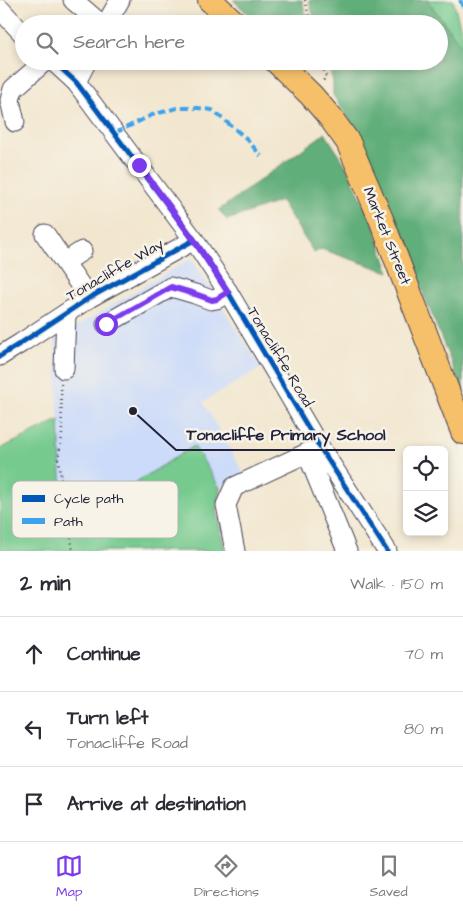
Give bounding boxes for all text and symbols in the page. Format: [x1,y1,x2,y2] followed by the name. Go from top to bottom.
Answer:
[15,15,448,70] search box
[33,29,61,57] icon: search
[73,29,185,56] text: Search here
[128,154,151,177] route end
[358,184,416,288] street label: Market Street
[63,234,168,307] street label: Tonacliffe Way
[242,303,318,411] street label: Tonacliffe Road
[95,313,118,336] route start
[176,419,395,450] callout: Tonacliffe Primary School
[185,424,386,447] text: Tonacliffe Primary School
[403,446,448,536] map controls
[403,446,448,491] button: locate
[12,481,178,538] legend
[54,489,123,509] text: Cycle path
[403,491,448,536] button: layers
[54,512,83,532] text: Path
[20,569,70,598] text: 2 min
[350,573,443,595] text: Walk · 150 m
[20,640,48,668] icon: ahead
[67,641,141,668] text: Continue
[404,643,443,665] text: 70 m
[67,705,148,732] text: Turn left
[20,715,48,743] icon: left
[404,718,443,740] text: 80 m
[67,732,188,754] text: Tonacliffe Road
[20,790,48,818] icon: arrive
[67,791,246,818] text: Arrive at destination
[55,852,83,902] tab: Map
[194,852,259,902] tab: Directions
[370,852,408,902] tab: Saved

